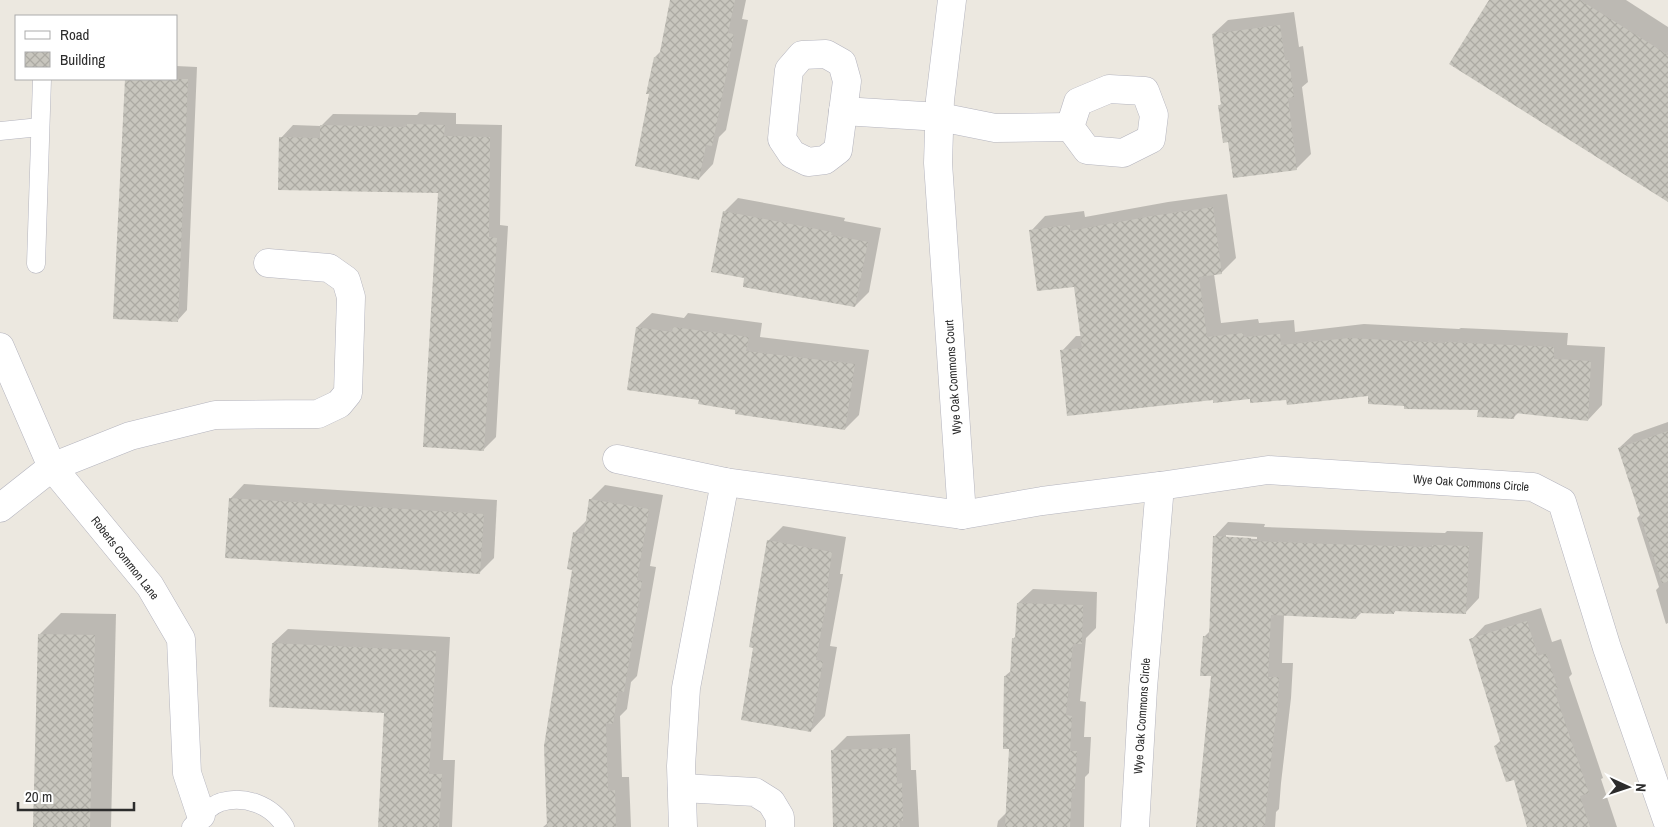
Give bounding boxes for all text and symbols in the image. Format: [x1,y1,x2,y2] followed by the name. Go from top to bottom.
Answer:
[15,15,178,80] legend
[60,24,89,45] text: Road
[60,49,105,70] text: Building
[941,319,965,435] street label: Wye Oak Commons Court
[1412,471,1530,495] street label: Wye Oak Commons Circle
[87,513,163,603] street label: Roberts Common Lane
[1130,657,1154,775] street label: Wye Oak Commons Circle
[1603,762,1653,812] north arrow
[18,780,134,812] scale bar
[1632,783,1650,792] text: N
[25,786,52,807] text: 20 m

